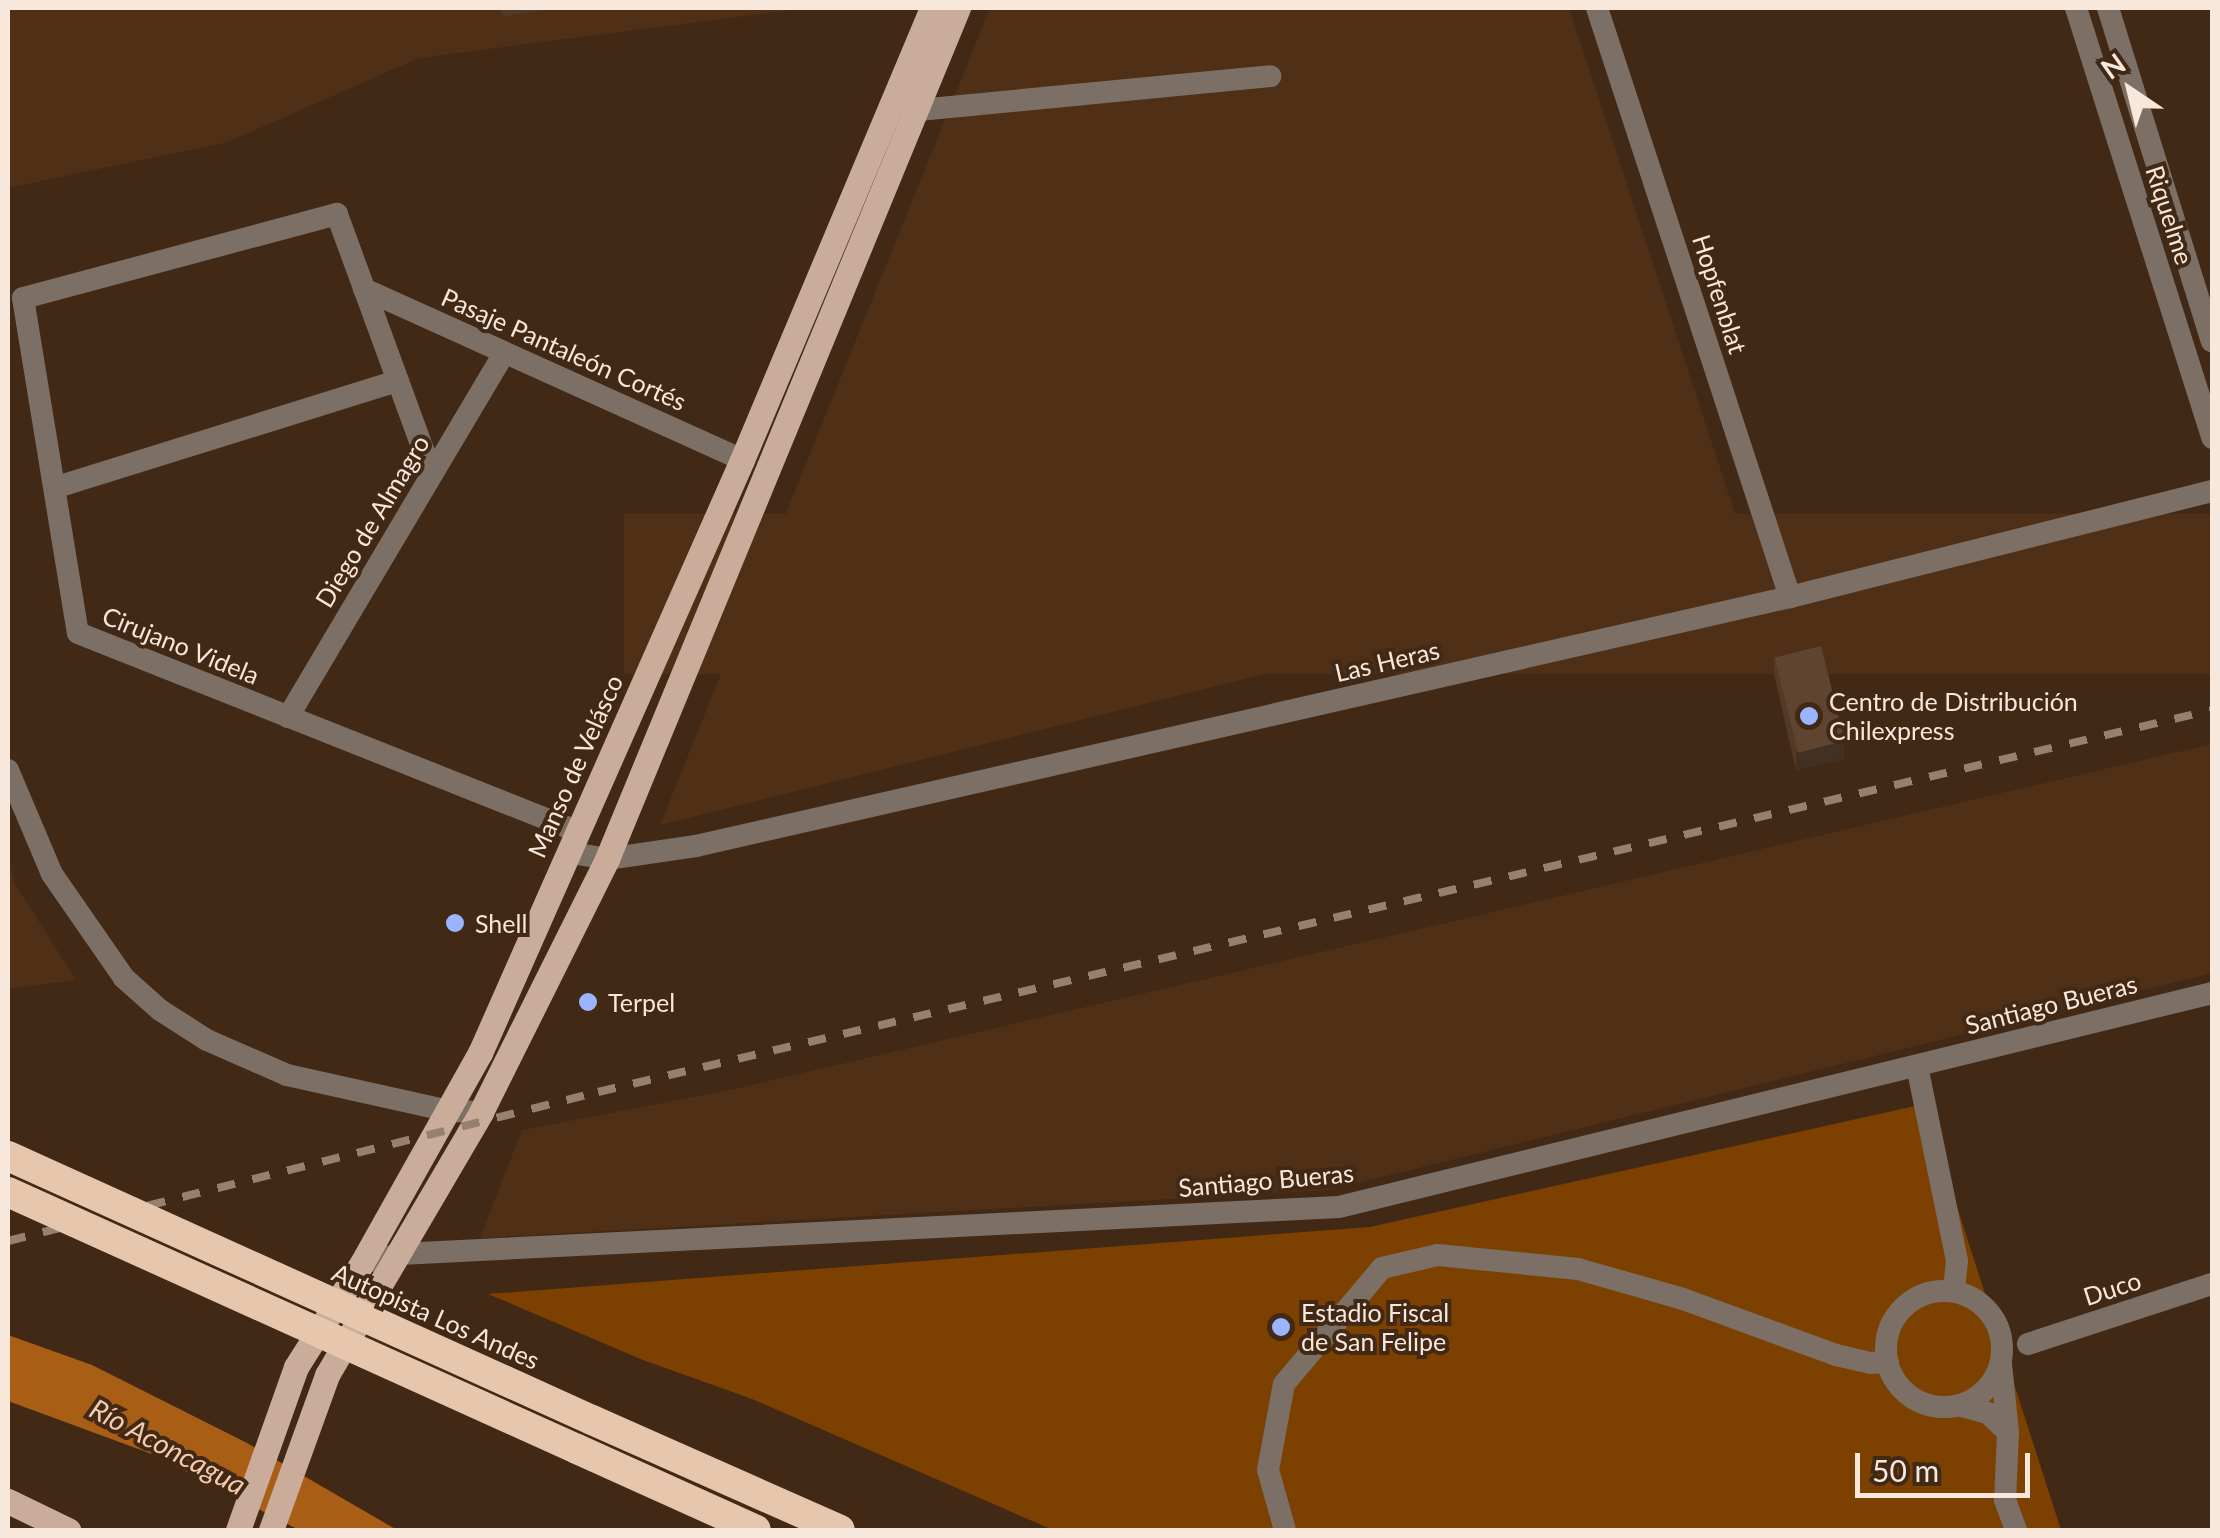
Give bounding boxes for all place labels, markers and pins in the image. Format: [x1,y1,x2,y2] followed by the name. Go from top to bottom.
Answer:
[1829,687,2078,746] place label: Centro de Distribución Chilexpress
[1798,705,1820,727] marker: Centro de Distribución Chilexpress
[475,908,527,938] place label: Shell
[444,912,466,934] marker: Shell
[608,987,675,1017] place label: Terpel
[577,991,599,1013] marker: Terpel
[1301,1298,1449,1357] place label: Estadio Fiscal de San Felipe
[1270,1316,1292,1338] marker: Estadio Fiscal de San Felipe

